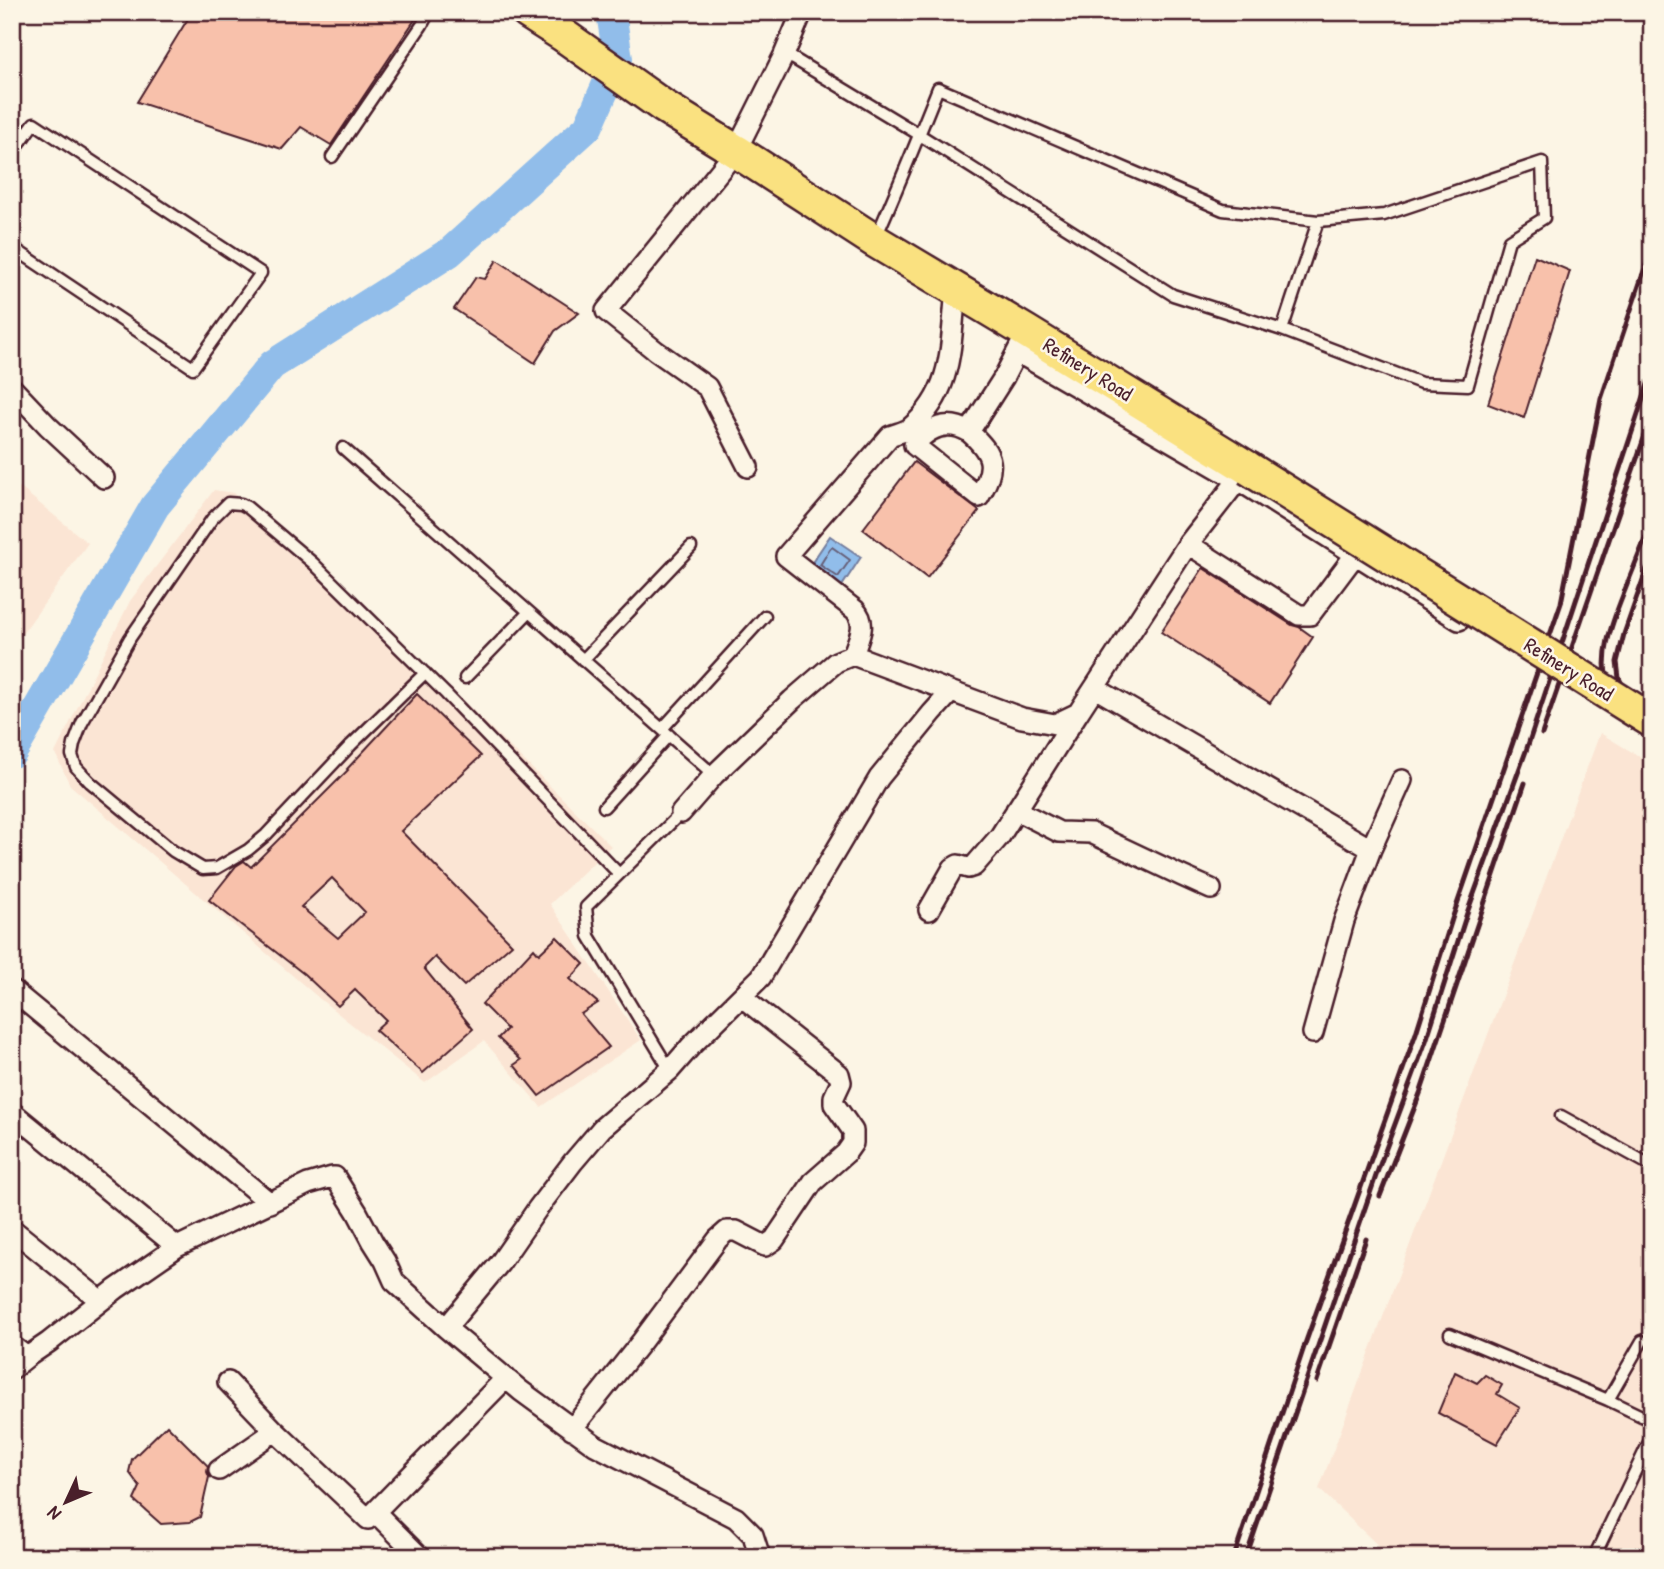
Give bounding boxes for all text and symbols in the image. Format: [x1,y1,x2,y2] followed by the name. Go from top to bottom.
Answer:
[1038,330,1138,408] street label: Refinery Road
[1519,630,1619,708] street label: Refinery Road
[32,1468,102,1538] north arrow
[41,1501,67,1526] text: N

